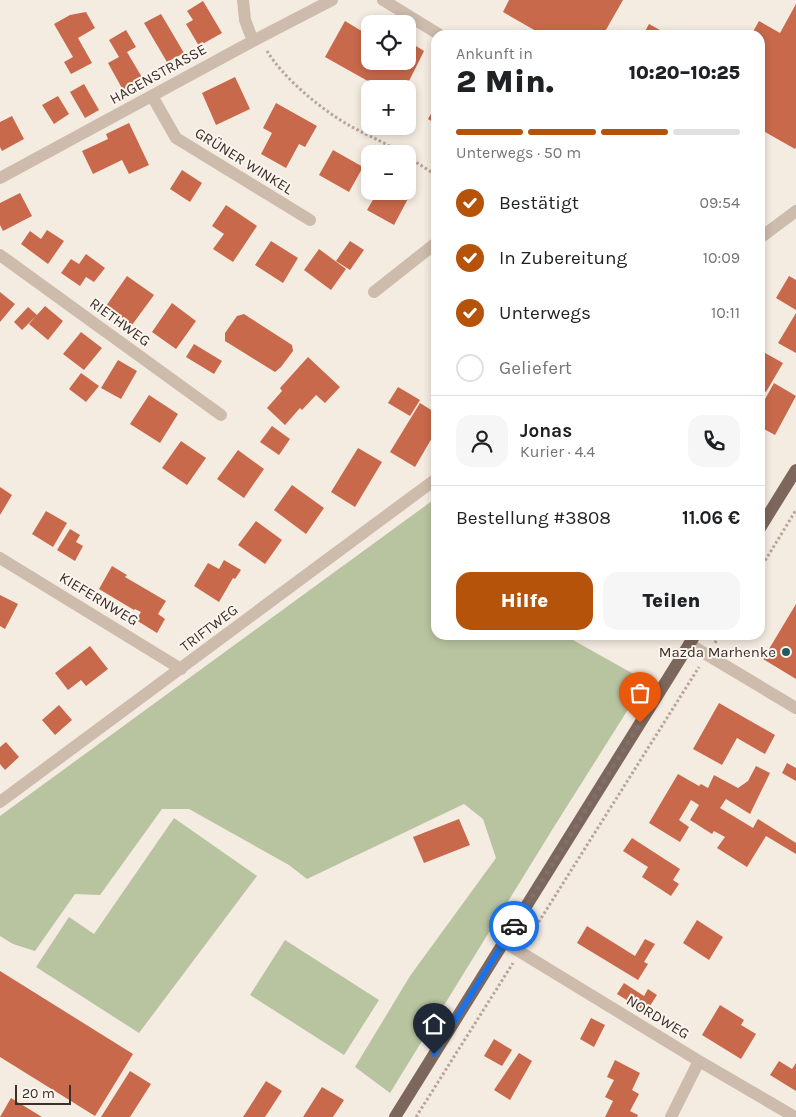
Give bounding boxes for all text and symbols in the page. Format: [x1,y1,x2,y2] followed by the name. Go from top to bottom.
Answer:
[361,15,416,200] map controls
[361,15,416,70] button: locate
[106,40,210,108] street label: HAGENSTRASSE
[456,44,533,63] text: Ankunft in
[629,62,740,84] text: 10:20–10:25
[456,63,554,100] text: 2 Min.
[361,80,416,135] button: +
[192,124,296,198] street label: GRÜNER WINKEL
[456,143,581,162] text: Unterwegs · 50 m
[361,145,416,200] button: −
[456,189,484,217] icon: check
[499,192,579,214] text: Bestätigt
[700,193,740,212] text: 09:54
[456,244,484,272] icon: check
[499,247,627,269] text: In Zubereitung
[703,248,740,267] text: 10:09
[86,294,154,350] street label: RIETHWEG
[456,299,484,327] icon: check
[499,302,591,324] text: Unterwegs
[711,303,740,322] text: 10:11
[499,357,572,379] text: Geliefert
[456,415,508,467] button: person
[688,415,740,467] button: phone
[520,420,572,442] text: Jonas
[520,442,595,461] text: Kurier · 4.4
[456,507,611,529] text: Bestellung #3808
[682,507,740,529] text: 11.06 €
[56,568,142,630] street label: KIEFERNWEG
[456,572,593,630] button: Hilfe
[603,572,740,630] button: Teilen
[177,600,241,656] street label: TRIFTWEG
[659,643,776,661] place label: Mazda Marhenke
[780,646,792,658] marker: Mazda Marhenke
[619,672,661,723] pin
[626,679,654,707] icon: bag
[489,901,539,951] courier
[500,912,528,940] icon: car
[623,991,693,1043] street label: NORDWEG
[413,1003,455,1054] pin
[420,1010,448,1038] icon: home
[15,1082,71,1105] scale bar
[22,1085,55,1102] text: 20 m

